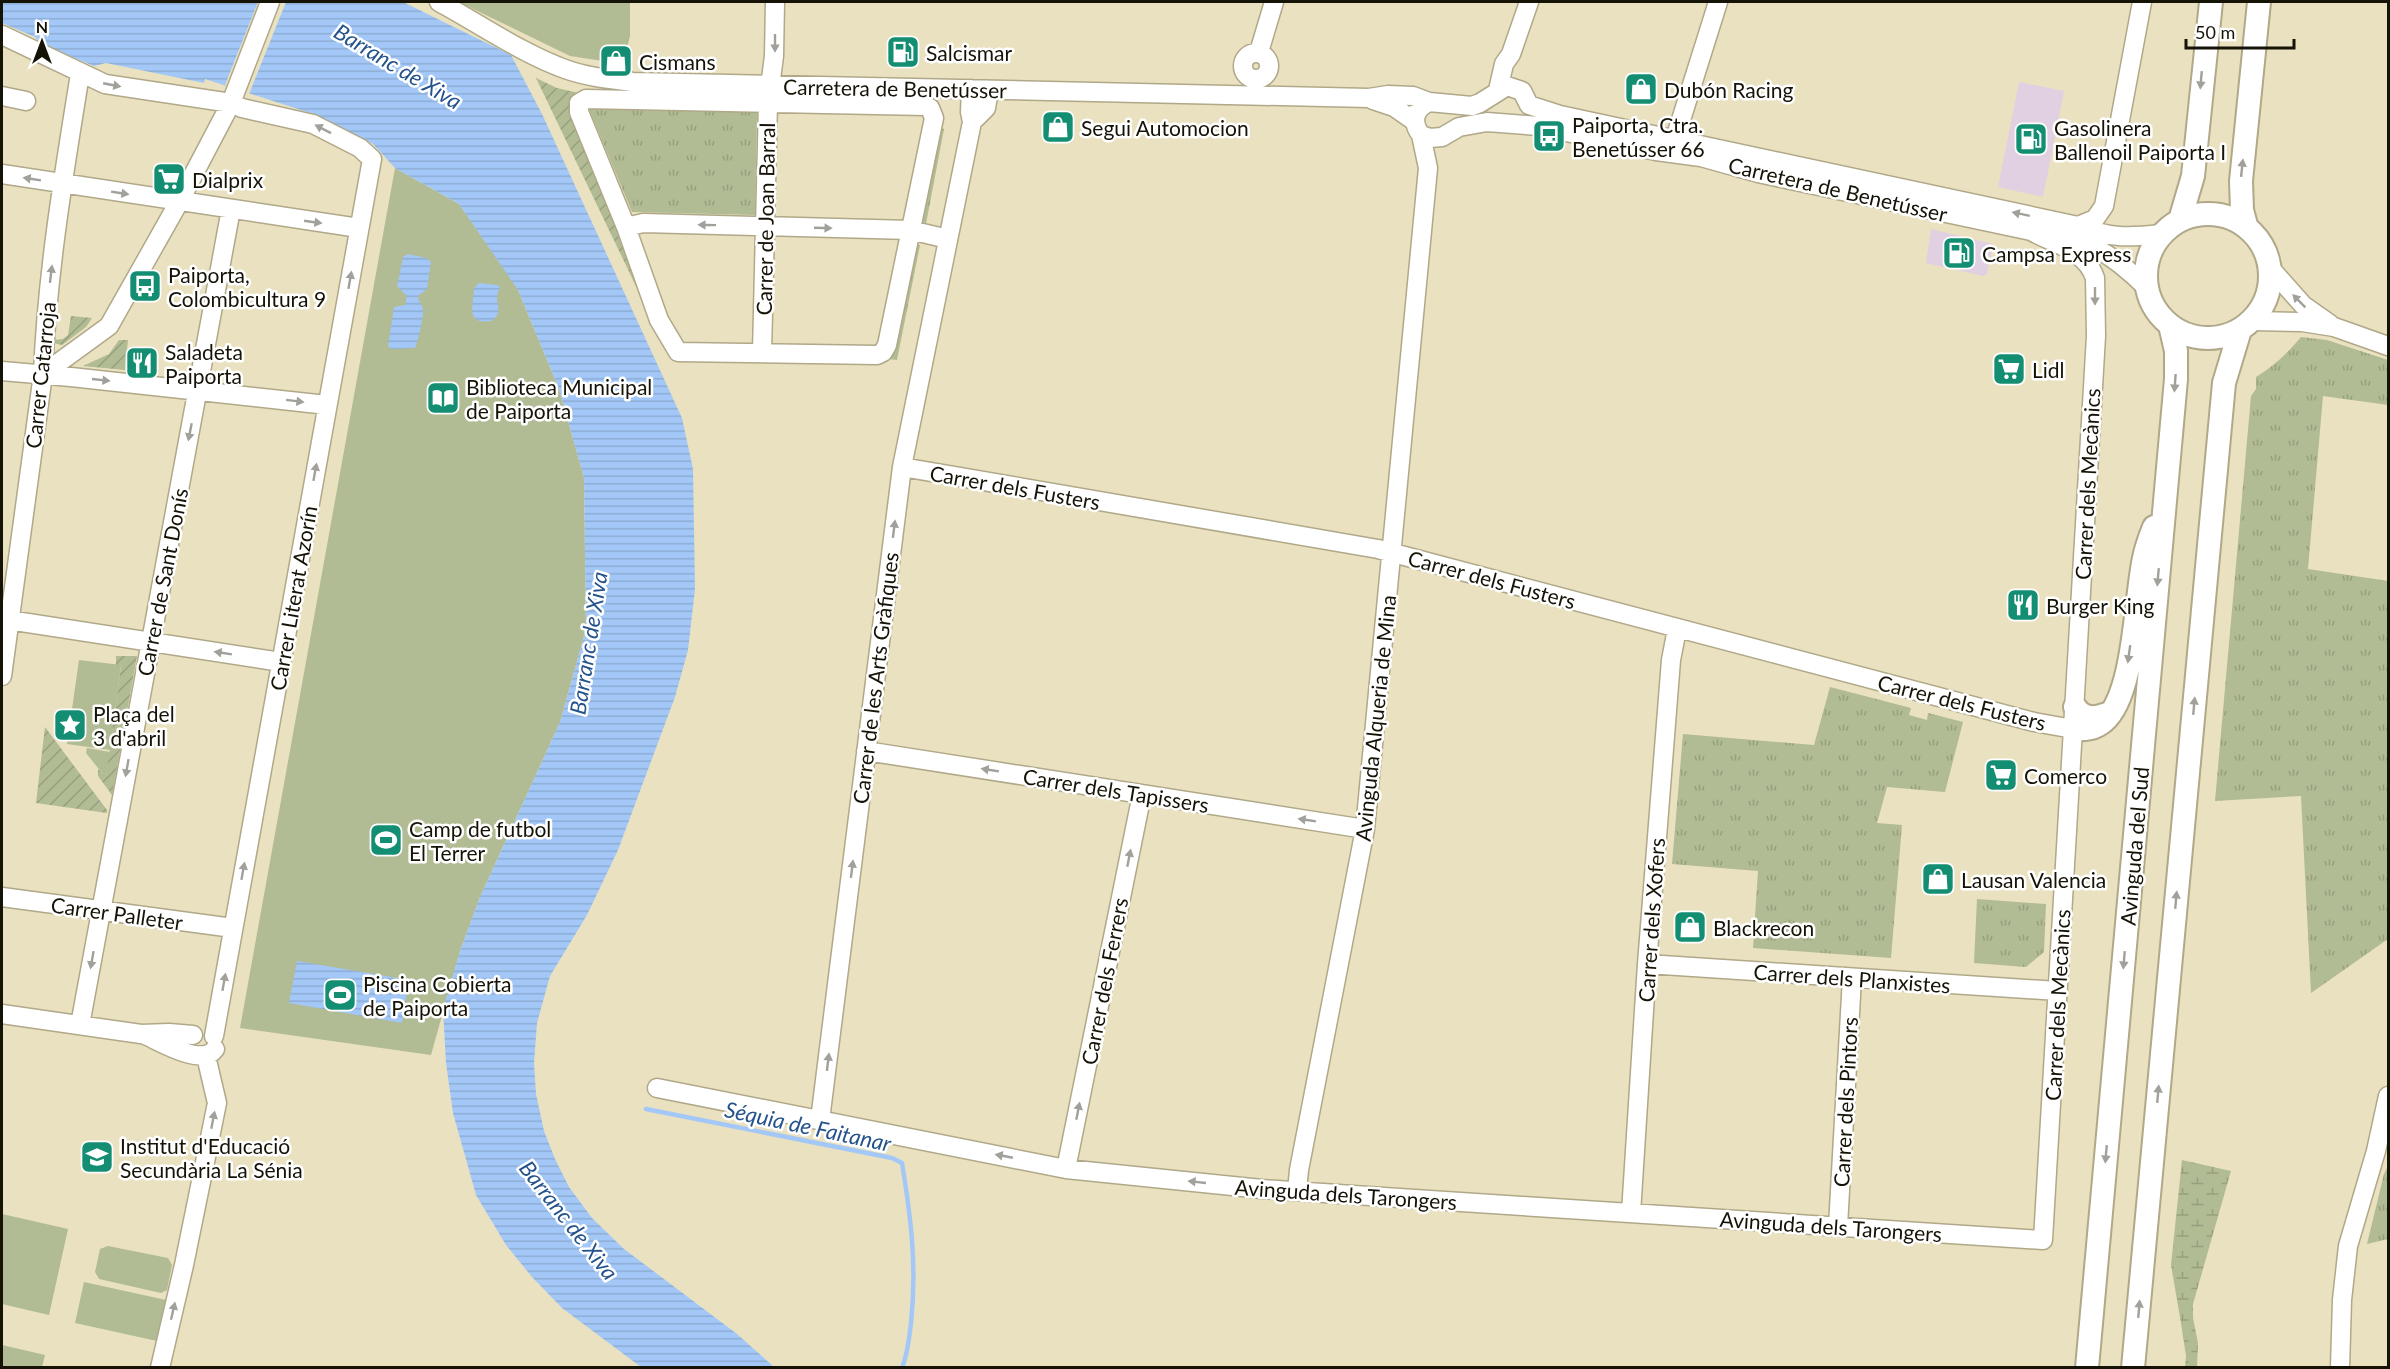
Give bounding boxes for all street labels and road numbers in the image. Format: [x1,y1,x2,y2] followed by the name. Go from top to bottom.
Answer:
[783,74,1007,102] street label: Carretera de Benetússer
[751,122,779,316] street label: Carrer de Joan Barral
[1726,152,1950,226] street label: Carretera de Benetússer
[20,300,60,450] street label: Carrer Catarroja
[2069,388,2105,580] street label: Carrer dels Mecànics
[928,460,1102,514] street label: Carrer dels Fusters
[132,486,192,678] street label: Carrer de Sant Donís
[264,504,322,692] street label: Carrer Literat Azorín
[1406,545,1578,613] street label: Carrer dels Fusters
[847,551,903,805] street label: Carrer de les Arts Gràfiques
[1350,594,1400,842] street label: Avinguda Alqueria de Mina
[1875,669,2049,735] street label: Carrer dels Fusters
[1021,763,1211,817] street label: Carrer dels Tapissers
[2115,766,2153,926] street label: Avinguda del Sud
[1633,837,1669,1003] street label: Carrer dels Xofers
[49,891,185,935] street label: Carrer Palleter
[1076,895,1132,1067] street label: Carrer dels Ferrers
[2039,909,2075,1101] street label: Carrer dels Mecànics
[1753,959,1951,997] street label: Carrer dels Planxistes
[1828,1016,1862,1188] street label: Carrer dels Pintors
[1234,1174,1458,1214] street label: Avinguda dels Tarongers
[1719,1206,1943,1246] street label: Avinguda dels Tarongers

